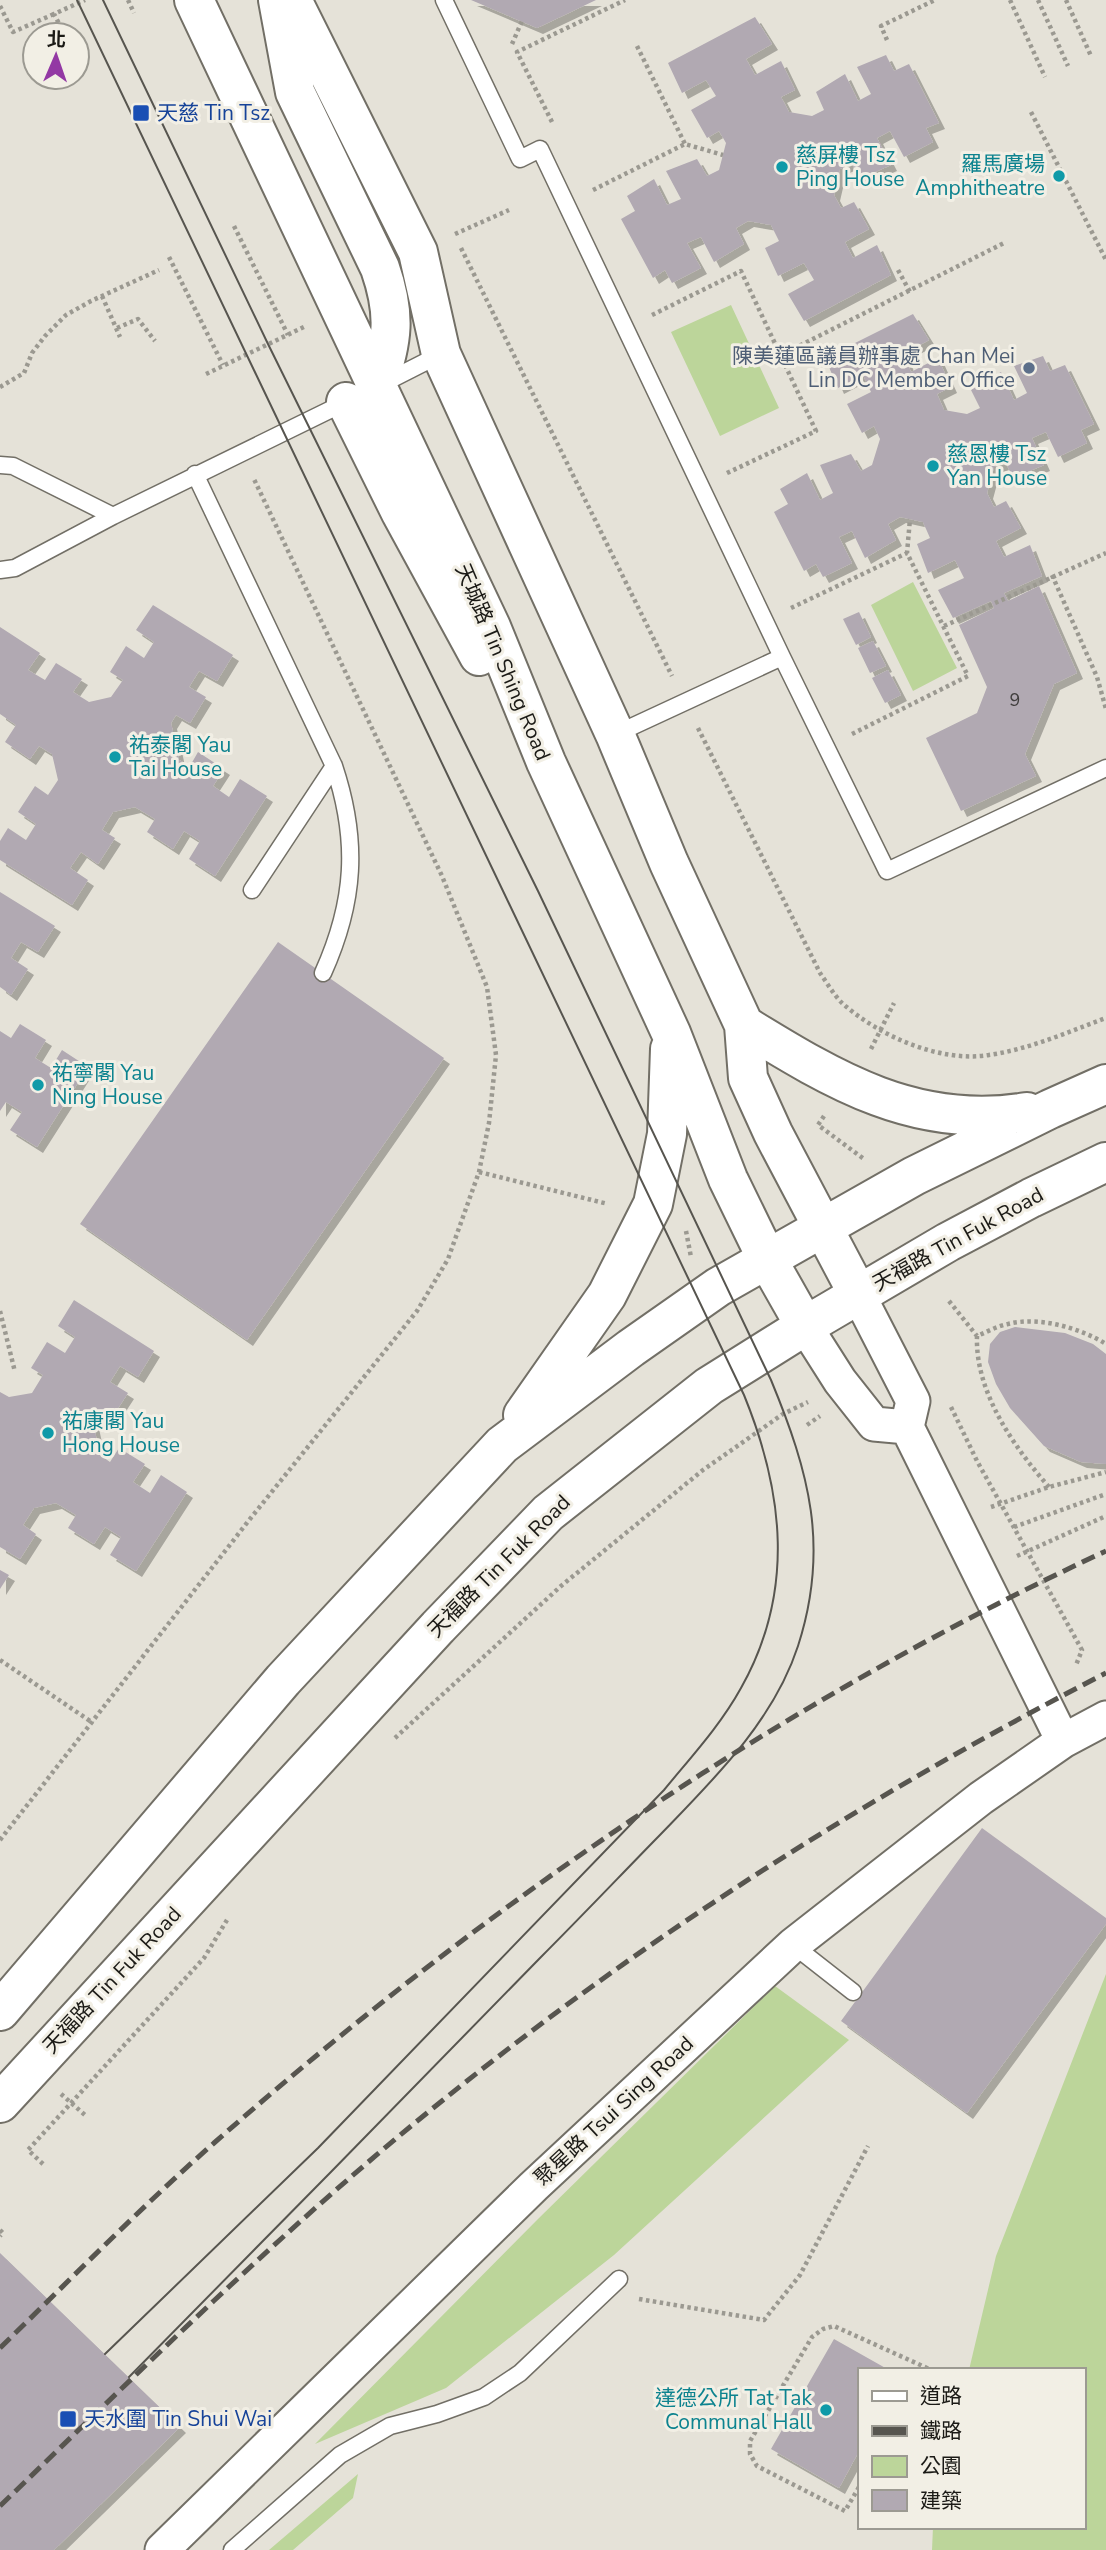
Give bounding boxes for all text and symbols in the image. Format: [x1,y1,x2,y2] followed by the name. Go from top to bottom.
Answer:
[21,21,91,91] north arrow
[47,27,67,53] text: 北
[157,99,270,127] place label: 天慈 Tin Tsz
[131,103,151,123] marker: 天慈 Tin Tsz
[796,141,905,193] place label: 慈屏樓 Tsz Ping House
[915,150,1045,202] place label: 羅馬廣場 Amphitheatre
[774,159,790,175] marker: 慈屏樓 Tsz Ping House
[1051,168,1067,184] marker: 羅馬廣場 Amphitheatre
[732,342,1015,394] place label: 陳美蓮區議員辦事處 Chan Mei Lin DC Member Office
[1021,360,1037,376] marker: 陳美蓮區議員辦事處 Chan Mei Lin DC Member Office
[946,440,1047,492] place label: 慈恩樓 Tsz Yan House
[925,458,941,474] marker: 慈恩樓 Tsz Yan House
[449,559,557,765] street label: 天城路 Tin Shing Road
[1010,688,1020,712] house number: 9
[129,731,231,783] place label: 祐泰閣 Yau Tai House
[107,749,123,765] marker: 祐泰閣 Yau Tai House
[52,1059,163,1111] place label: 祐寧閣 Yau Ning House
[30,1077,46,1093] marker: 祐寧閣 Yau Ning House
[868,1180,1048,1298] street label: 天福路 Tin Fuk Road
[62,1407,180,1459] place label: 祐康閣 Yau Hong House
[40,1425,56,1441] marker: 祐康閣 Yau Hong House
[422,1489,576,1643] street label: 天福路 Tin Fuk Road
[37,1901,187,2059] street label: 天福路 Tin Fuk Road
[528,2030,700,2192] street label: 聚星路 Tsui Sing Road
[858,2368,1085,2529] legend
[920,2382,962,2410] text: 道路
[655,2384,813,2436] place label: 達德公所 Tat Tak Communal Hall
[818,2402,834,2418] marker: 達德公所 Tat Tak Communal Hall
[84,2405,272,2433] place label: 天水圍 Tin Shui Wai
[58,2409,78,2429] marker: 天水圍 Tin Shui Wai
[920,2417,962,2445] text: 鐵路
[920,2452,962,2480] text: 公園
[920,2487,962,2515] text: 建築

